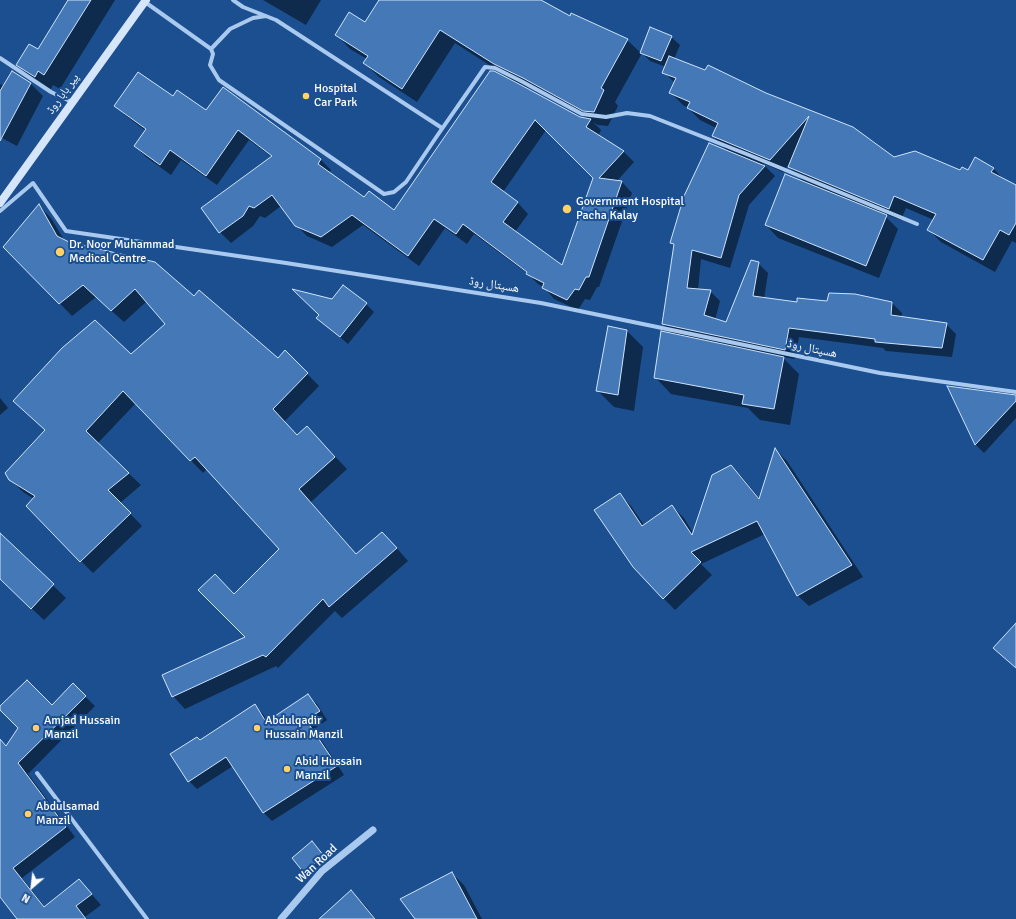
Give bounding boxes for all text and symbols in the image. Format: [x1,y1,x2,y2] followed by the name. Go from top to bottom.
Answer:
[44,71,82,117] street label: پیر بابا روڈ
[314,82,357,110] place label: Hospital Car Park
[301,91,311,101] marker: Hospital Car Park
[576,195,684,223] place label: Government Hospital Pacha Kalay
[561,203,573,215] marker: Government Hospital Pacha Kalay
[69,238,174,266] place label: Dr. Noor Muhammad Medical Centre
[54,246,66,258] marker: Dr. Noor Muhammad Medical Centre
[468,274,520,296] street label: ھسپتال روڈ
[786,337,838,361] street label: ھسپتال روڈ
[44,714,120,742] place label: Amjad Hussain Manzil
[265,714,343,742] place label: Abdulqadir Hussain Manzil
[31,723,41,733] marker: Amjad Hussain Manzil
[252,723,262,733] marker: Abdulqadir Hussain Manzil
[295,755,362,783] place label: Abid Hussain Manzil
[282,764,292,774] marker: Abid Hussain Manzil
[36,800,99,828] place label: Abdulsamad Manzil
[23,809,33,819] marker: Abdulsamad Manzil
[294,841,340,887] street label: Wan Road
[12,867,52,907] north arrow
[20,891,33,906] text: N

